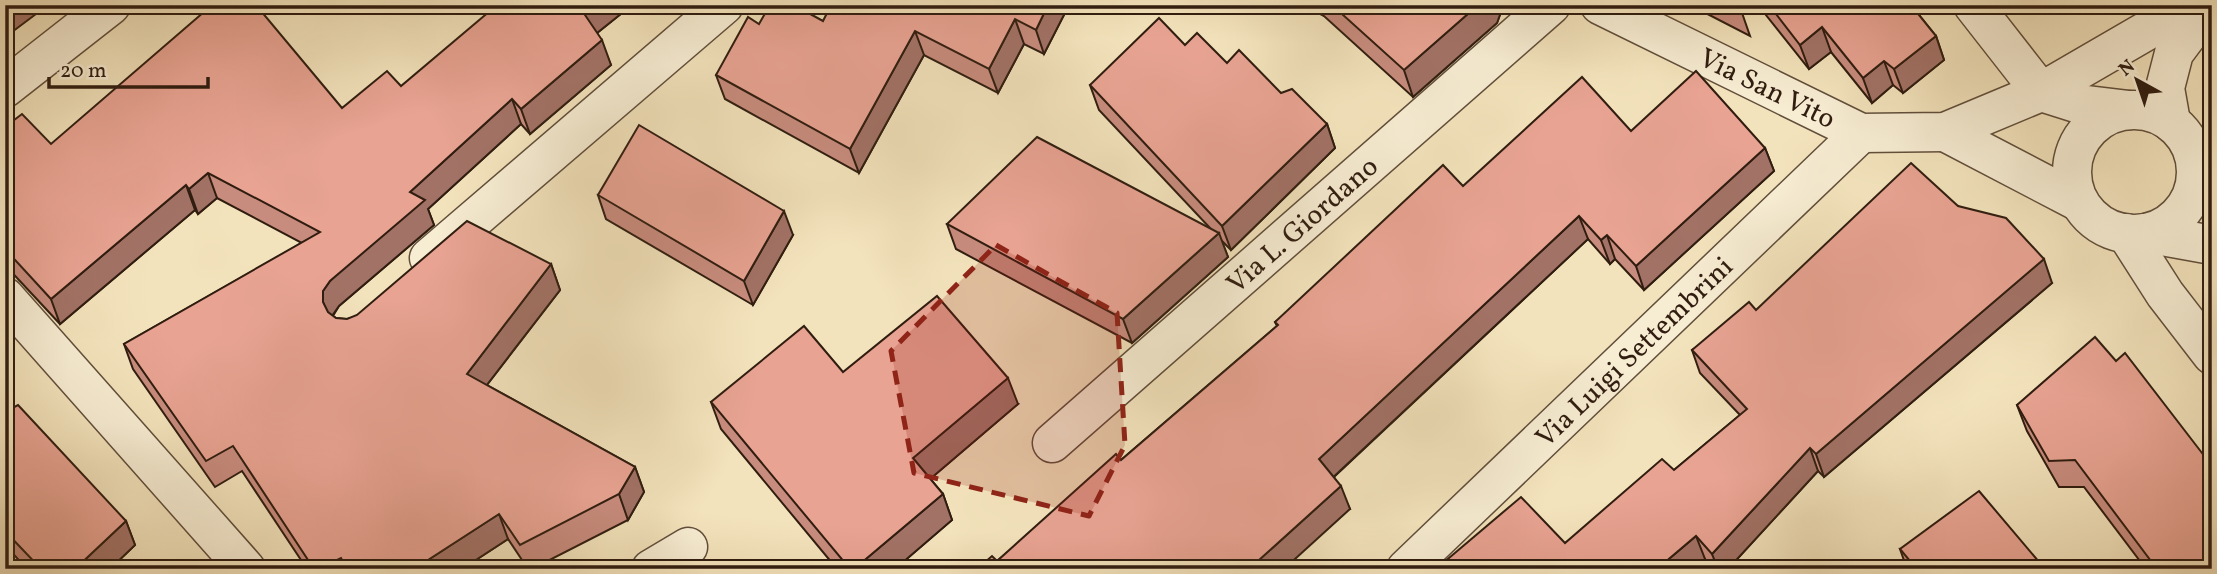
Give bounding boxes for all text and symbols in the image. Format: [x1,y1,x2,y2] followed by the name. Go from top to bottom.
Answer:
[1692,40,1842,140] street label: Via San Vito
[49,46,208,90] scale bar
[2102,46,2172,116] north arrow
[2114,54,2141,83] text: N
[60,57,106,86] text: 20 m
[1219,148,1388,303] street label: Via L. Giordano
[1528,249,1743,457] street label: Via Luigi Settembrini

